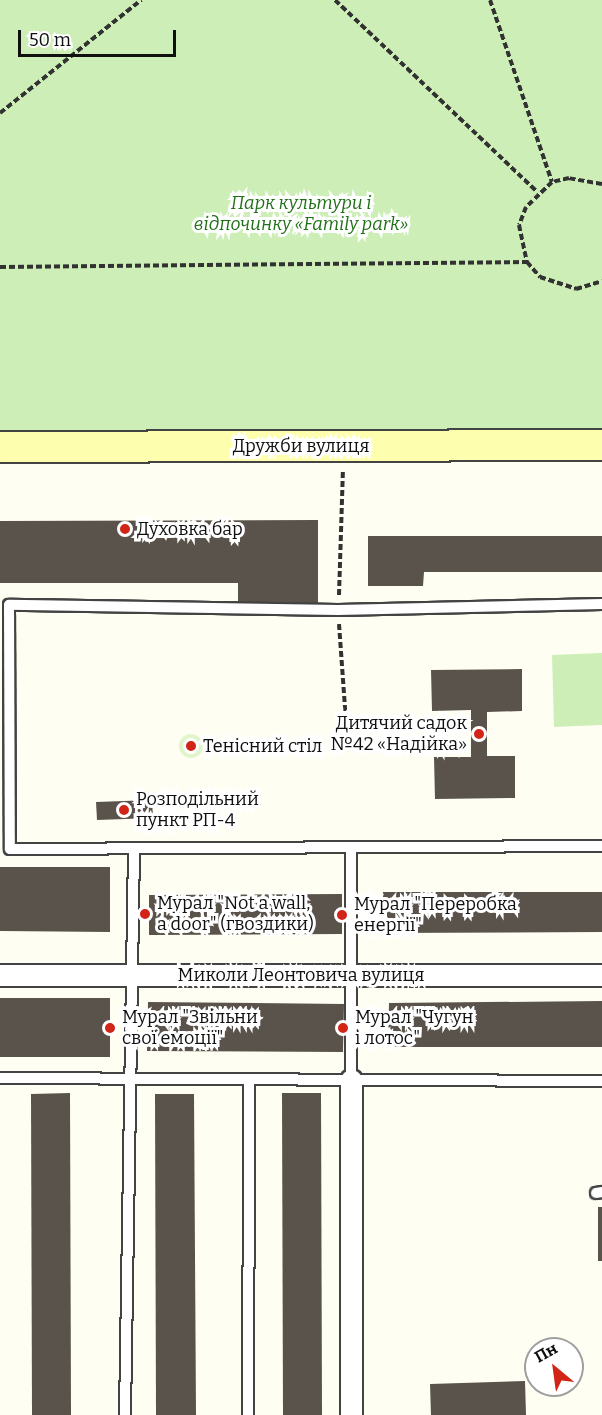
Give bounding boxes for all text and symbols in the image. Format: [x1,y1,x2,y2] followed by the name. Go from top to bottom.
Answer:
[21,18,178,56] scale bar
[29,29,71,51] text: 50 m
[194,193,408,236] park label: Парк культури і відпочинку «Family park»
[233,435,369,457] street label: Дружби вулиця
[137,518,243,540] place label: Духовка бар
[118,522,132,536] marker: Духовка бар
[330,713,467,756] place label: Дитячий садок №42 «Надійка»
[472,727,486,741] marker: Дитячий садок №42 «Надійка»
[203,735,322,757] place label: Тенісний стіл
[184,739,198,753] marker: Тенісний стіл
[136,789,259,832] place label: Розподільний пункт РП-4
[117,803,131,817] marker: Розподільний пункт РП-4
[157,893,314,936] place label: Мурал "Not a wall, a door" (гвоздики)
[354,894,517,936] place label: Мурал "Переробка енергії"
[138,907,152,921] marker: Мурал "Not a wall, a door" (гвоздики)
[335,908,349,922] marker: Мурал "Переробка енергії"
[178,964,424,986] street label: Миколи Леонтовича вулиця
[122,1007,258,1050] place label: Мурал "Звільни свої емоції"
[355,1007,473,1050] place label: Мурал "Чугун і лотос"
[103,1021,117,1035] marker: Мурал "Звільни свої емоції"
[336,1021,350,1035] marker: Мурал "Чугун і лотос"
[524,1337,584,1397] north arrow
[531,1339,561,1366] text: Пн

